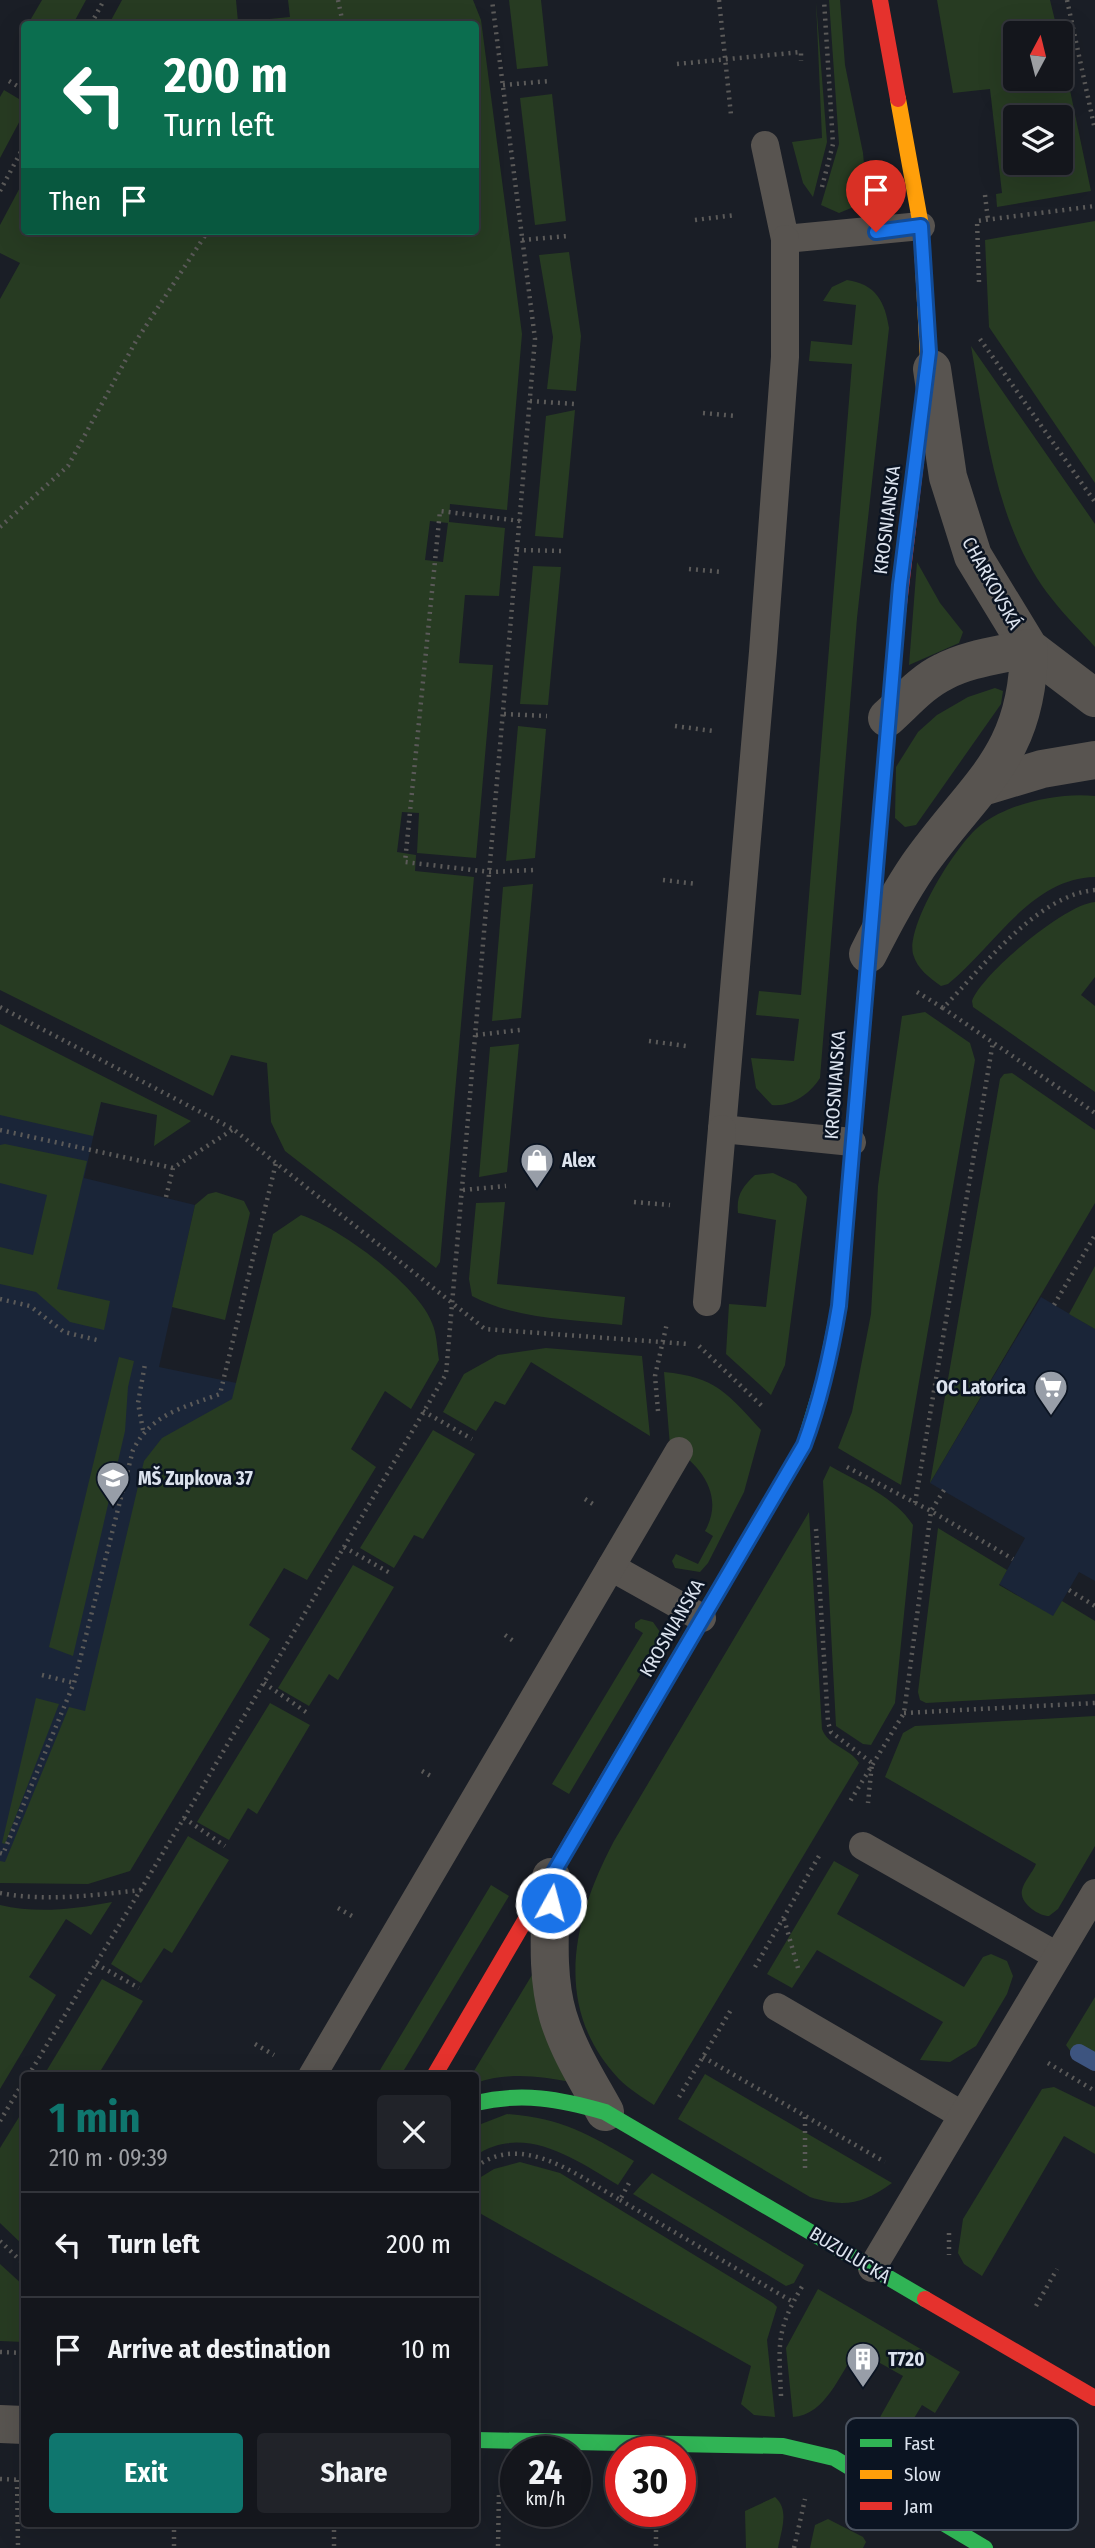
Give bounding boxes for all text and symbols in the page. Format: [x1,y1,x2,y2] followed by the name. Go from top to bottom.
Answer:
[1003,21,1073,91] north arrow
[1003,21,1073,175] map controls
[164,46,288,105] text: 200 m
[49,49,140,140] icon: left
[1003,105,1073,175] button: layers
[164,106,274,144] text: Turn left
[846,160,906,232] pin
[857,171,895,209] icon: arrive
[115,182,153,220] icon: arrive
[49,186,101,217] text: Then
[869,464,905,576] street label: KROSNIANSKA
[957,533,1027,633] street label: CHARKOVSKÁ
[820,1030,850,1140] street label: KROSNIANSKA
[518,1141,556,1190] shop icon: Alex
[561,1149,597,1172] place label: Alex
[1032,1368,1070,1417] supermarket icon: OC Latorica
[936,1376,1026,1399] place label: OC Latorica
[94,1459,132,1508] school or university icon: MŠ Zupkova 37
[138,1465,253,1490] place label: MŠ Zupkova 37
[635,1575,709,1681] street label: KROSNIANSKA
[514,1866,588,1940] position arrow
[49,2093,140,2143] text: 1 min
[377,2095,451,2169] button: close
[49,2144,168,2172] text: 210 m · 09:39
[805,2222,895,2288] street label: BUZULUCKÁ
[49,2226,87,2264] icon: left
[108,2229,200,2260] text: Turn left
[386,2229,451,2260] text: 200 m
[49,2331,87,2369] icon: arrive
[108,2334,331,2365] text: Arrive at destination
[401,2334,451,2365] text: 10 m
[844,2340,882,2389] building icon: T720
[888,2348,925,2371] place label: T720
[846,2418,1078,2530] legend
[904,2432,935,2455] text: Fast
[49,2433,243,2513] button: Exit
[257,2433,451,2513] button: Share
[605,2436,696,2527] speed limit sign: 30
[529,2451,562,2493] text: 24
[904,2463,941,2486] text: Slow
[525,2488,566,2510] text: km/h
[904,2495,933,2518] text: Jam

